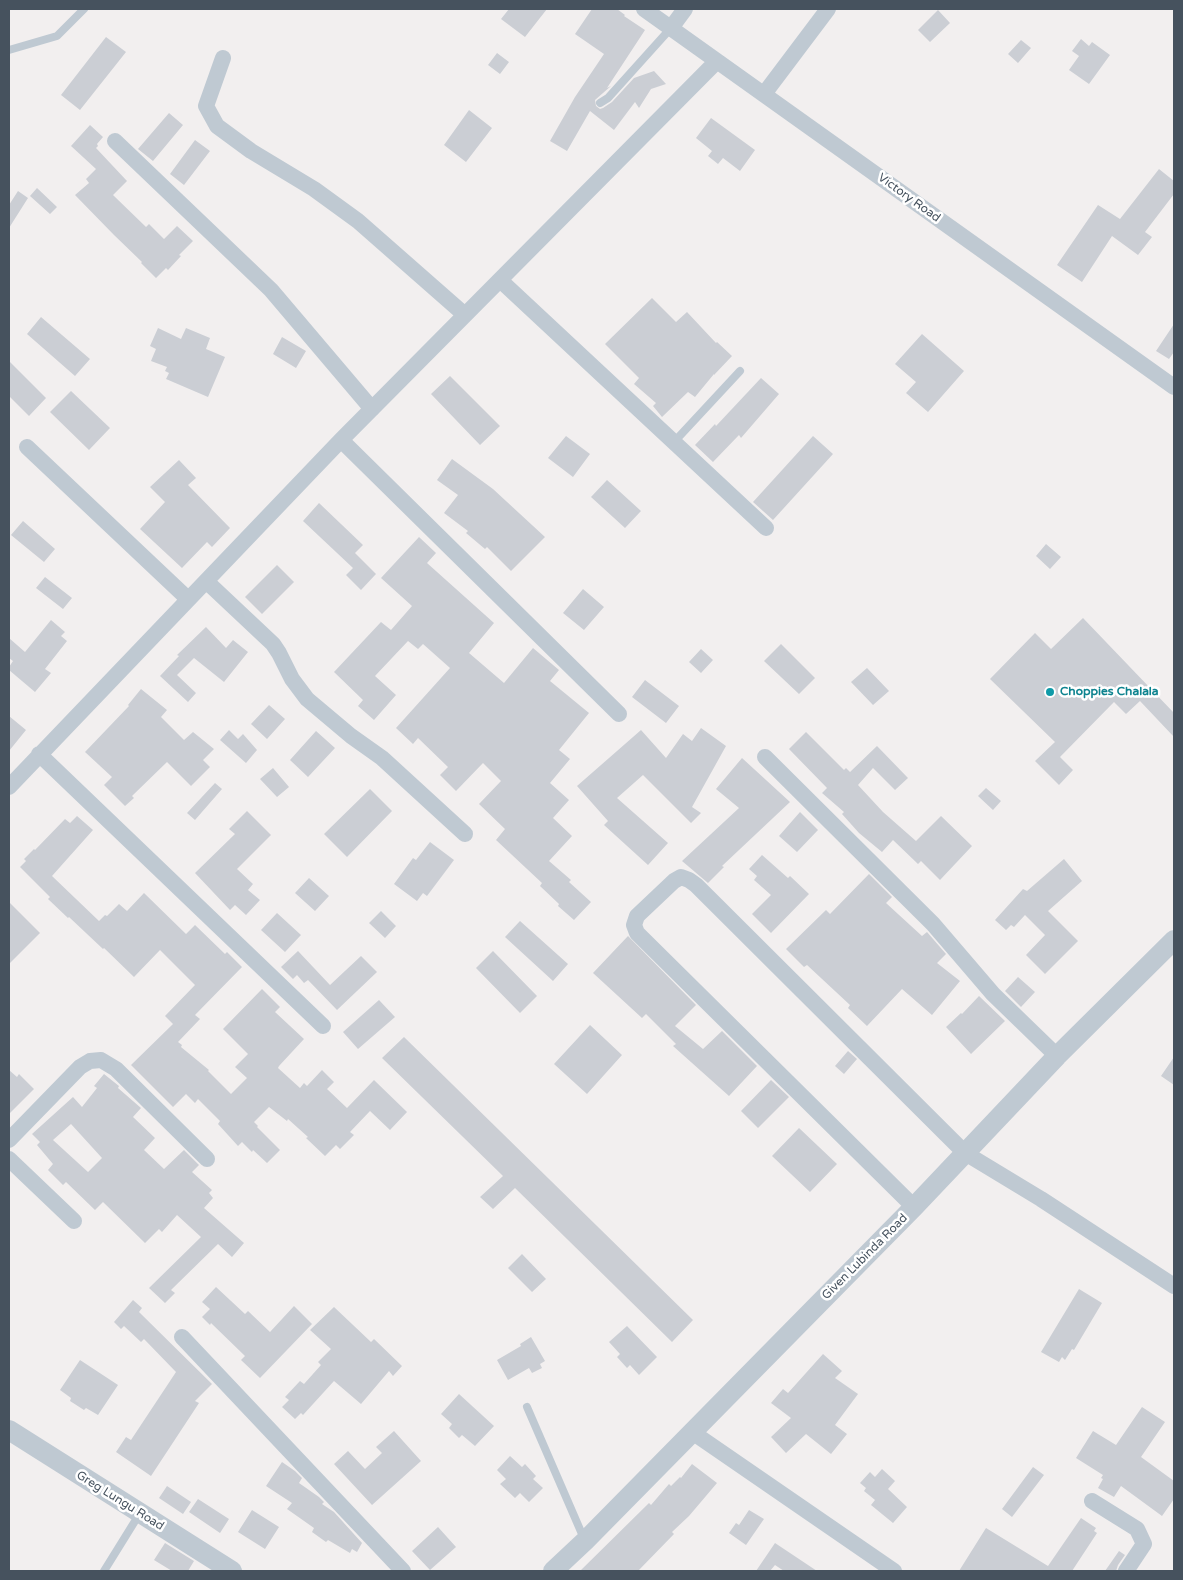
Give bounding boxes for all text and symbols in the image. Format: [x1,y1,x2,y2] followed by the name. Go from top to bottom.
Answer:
[875,171,943,225] street label: Victory Road
[1060,685,1159,699] place label: Choppies Chalala
[1044,686,1056,698] marker: Choppies Chalala
[819,1211,911,1303] street label: Given Lubinda Road
[73,1468,167,1534] street label: Greg Lungu Road

